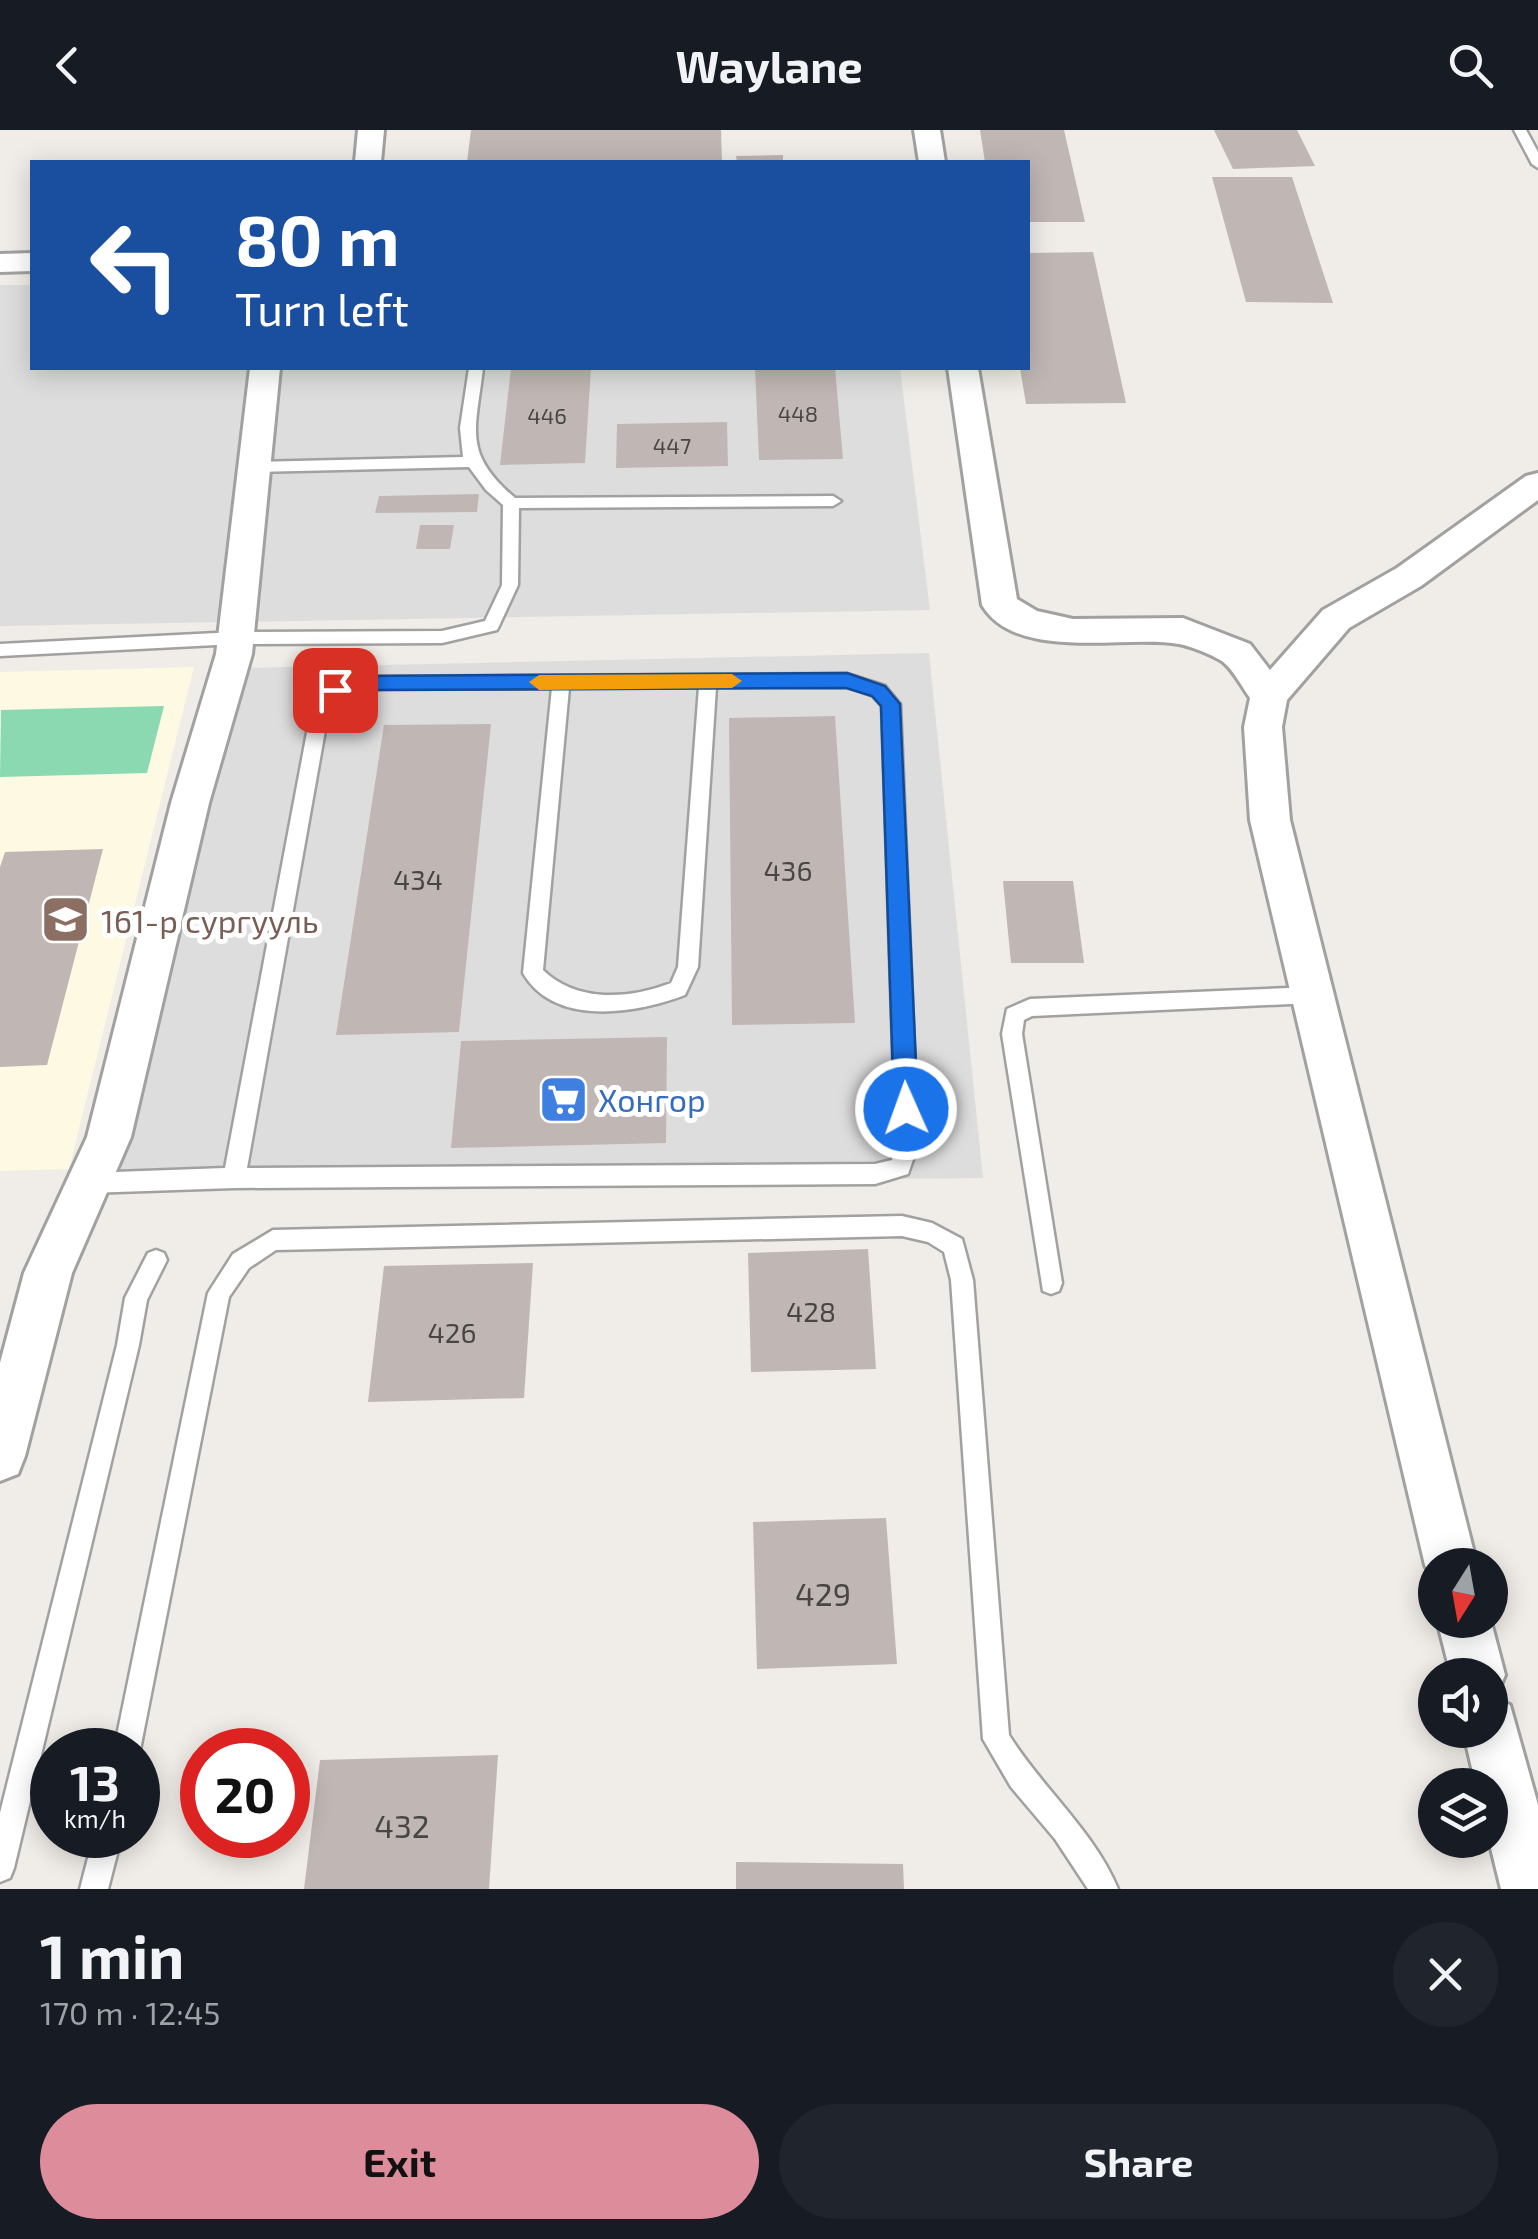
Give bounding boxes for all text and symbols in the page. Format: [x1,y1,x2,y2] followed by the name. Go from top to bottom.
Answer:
[40,38,95,93] icon: back
[675,38,863,92] text: Waylane
[1443,38,1498,93] icon: search
[235,196,400,280] text: 80 m
[70,200,200,330] icon: left
[235,281,409,335] text: Turn left
[778,400,818,426] house number: 448
[527,402,567,428] house number: 446
[653,432,691,458] house number: 447
[293,648,378,733] pin
[308,663,363,718] icon: arrive
[764,853,812,887] house number: 436
[393,862,443,896] house number: 434
[40,894,92,946] school or university icon: 161-р сургууль
[101,901,319,940] place label: 161-р сургууль
[854,1057,958,1161] position arrow
[537,1073,589,1125] supermarket icon: Хонгор
[598,1080,706,1118] place label: Хонгор
[786,1294,836,1328] house number: 428
[428,1315,476,1349] house number: 426
[1418,1548,1508,1638] north arrow
[1418,1548,1508,1858] map controls
[795,1574,851,1612] house number: 429
[1418,1658,1508,1748] button: sound
[180,1728,310,1858] speed limit sign: 20
[70,1751,120,1811] text: 13
[1418,1768,1508,1858] button: layers
[64,1803,126,1833] text: km/h
[374,1806,430,1844] house number: 432
[40,1919,184,1991] text: 1 min
[1393,1922,1498,2027] button: close
[40,1993,221,2031] text: 170 m · 12:45
[40,2104,759,2219] button: Exit
[779,2104,1498,2219] button: Share

